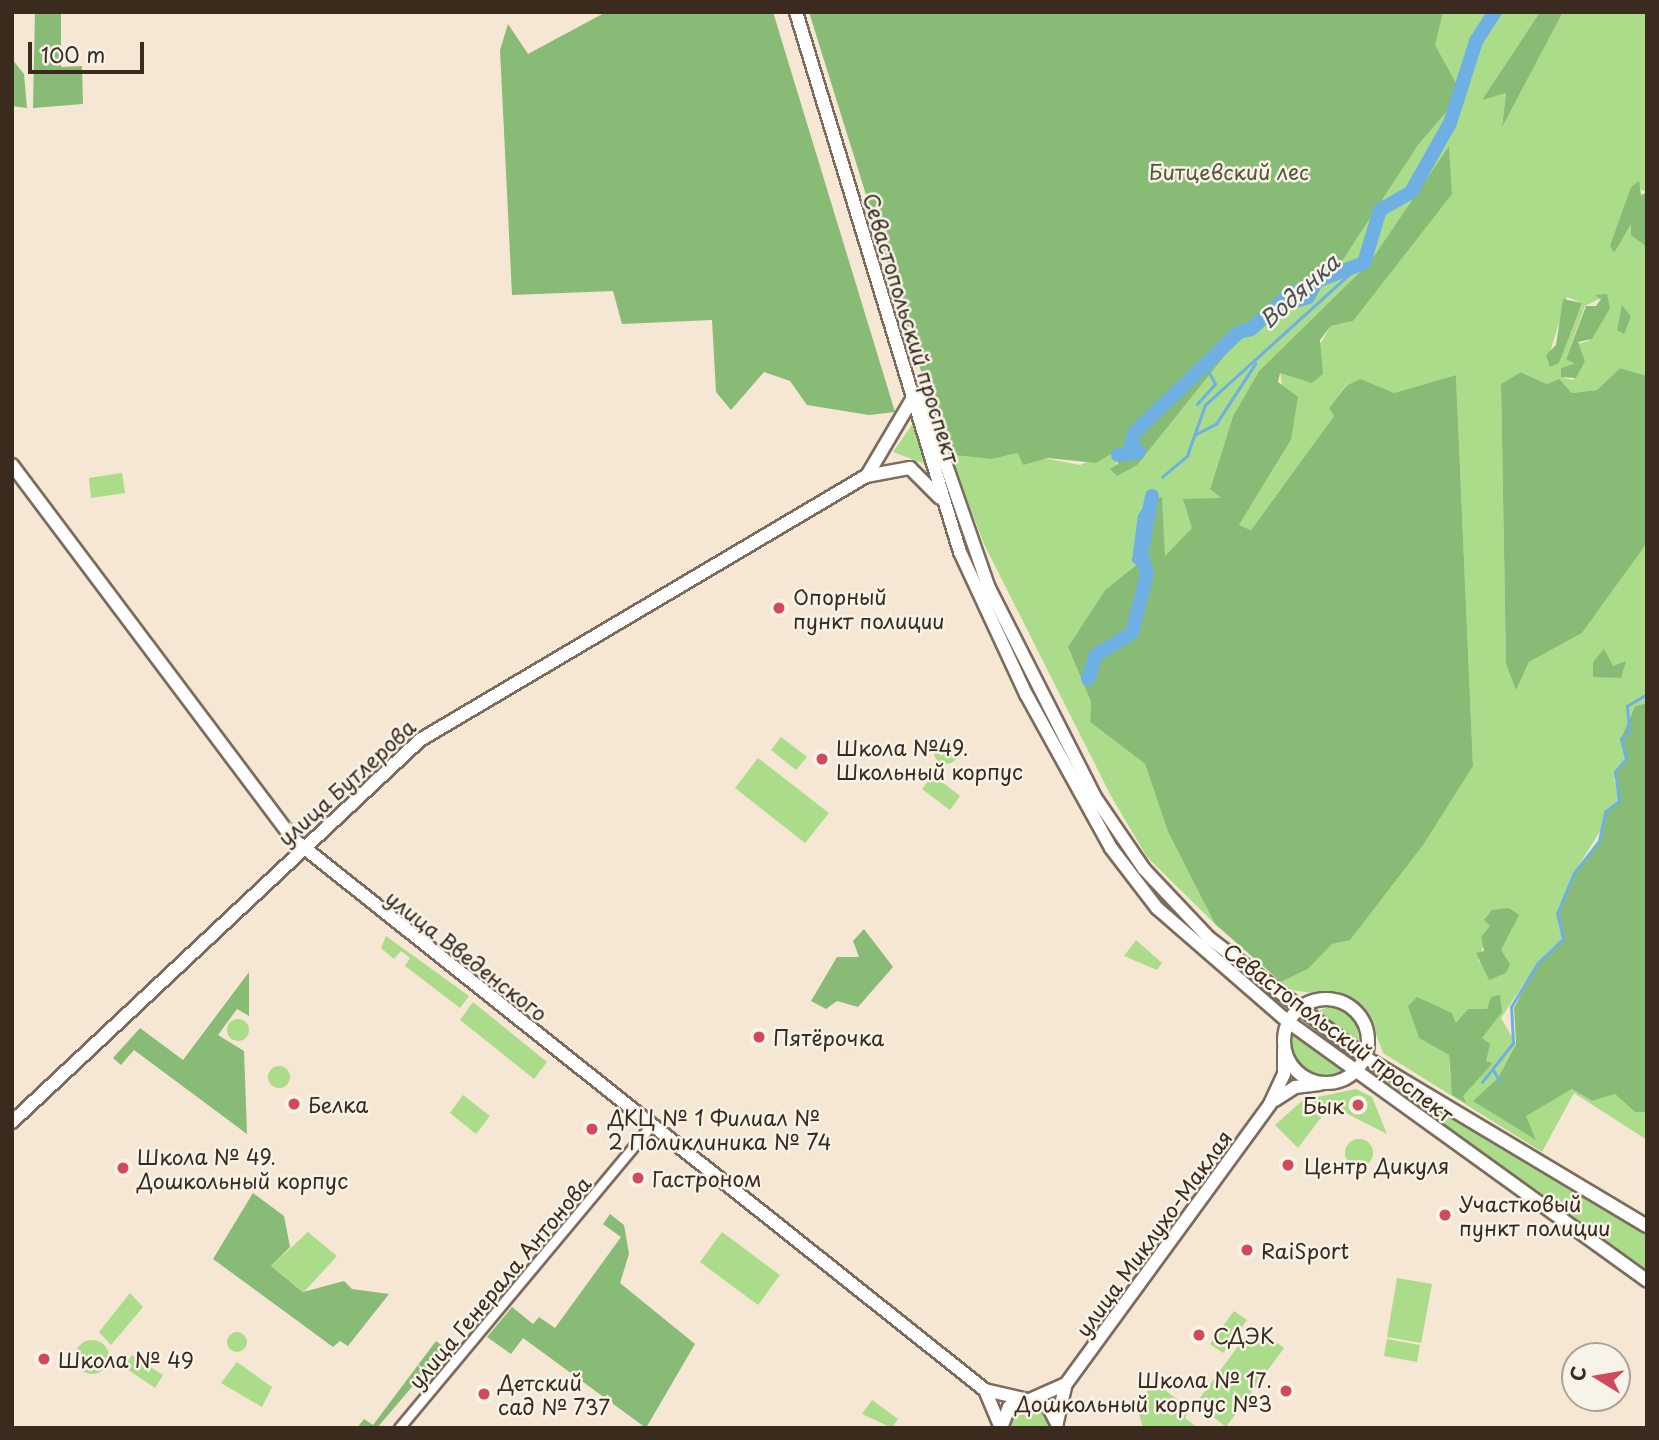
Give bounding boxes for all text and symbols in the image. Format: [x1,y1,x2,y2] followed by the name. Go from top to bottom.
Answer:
[32,28,147,72] scale bar
[41,38,105,70] text: 100 m
[1149,158,1309,184] park label: Битцевский лес
[859,190,965,466] street label: Севастопольский проспект
[1253,248,1345,334] water label: Водянка
[793,583,946,633] place label: Опорный пункт полиции
[771,600,787,616] marker: Опорный пункт полиции
[271,713,421,851] street label: улица Бутлерова
[836,734,1023,784] place label: Школа №49. Школьный корпус
[814,751,830,767] marker: Школа №49. Школьный корпус
[381,884,553,1026] street label: улица Введенского
[1219,937,1459,1127] street label: Севастопольский проспект
[773,1024,884,1050] place label: Пятёрочка
[751,1029,767,1045] marker: Пятёрочка
[308,1091,368,1117] place label: Белка
[1303,1092,1344,1118] place label: Бык
[286,1096,302,1112] marker: Белка
[1350,1097,1366,1113] marker: Бык
[608,1104,832,1154] place label: ДКЦ № 1 Филиал № 2 Поликлиника № 74
[582,1119,602,1139] marker: ДКЦ № 1 Филиал № 2 Поликлиника № 74
[1069,1125,1237,1341] street label: улица Миклухо-Маклая
[137,1143,348,1193] place label: Школа № 49. Дошкольный корпус
[1304,1152,1450,1178] place label: Центр Дикуля
[1278,1155,1298,1175] marker: Центр Дикуля
[115,1160,131,1176] marker: Школа № 49. Дошкольный корпус
[652,1165,762,1191] place label: Гастроном
[402,1170,596,1394] street label: улица Генерала Антонова
[630,1170,646,1186] marker: Гастроном
[1459,1190,1612,1240] place label: Участковый пункт полиции
[1437,1207,1453,1223] marker: Участковый пункт полиции
[1261,1237,1349,1263] place label: RaiSport
[1239,1242,1255,1258] marker: RaiSport
[1213,1322,1275,1348] place label: СДЭК
[1191,1327,1207,1343] marker: СДЭК
[1561,1342,1631,1412] north arrow
[58,1346,194,1372] place label: Школа № 49
[36,1351,52,1367] marker: Школа № 49
[1562,1364,1592,1383] text: С
[1014,1366,1272,1416] place label: Школа № 17. Дошкольный корпус №3
[498,1369,611,1419] place label: Детский сад № 737
[1278,1383,1294,1399] marker: Школа № 17. Дошкольный корпус №3
[476,1386,492,1402] marker: Детский сад № 737

